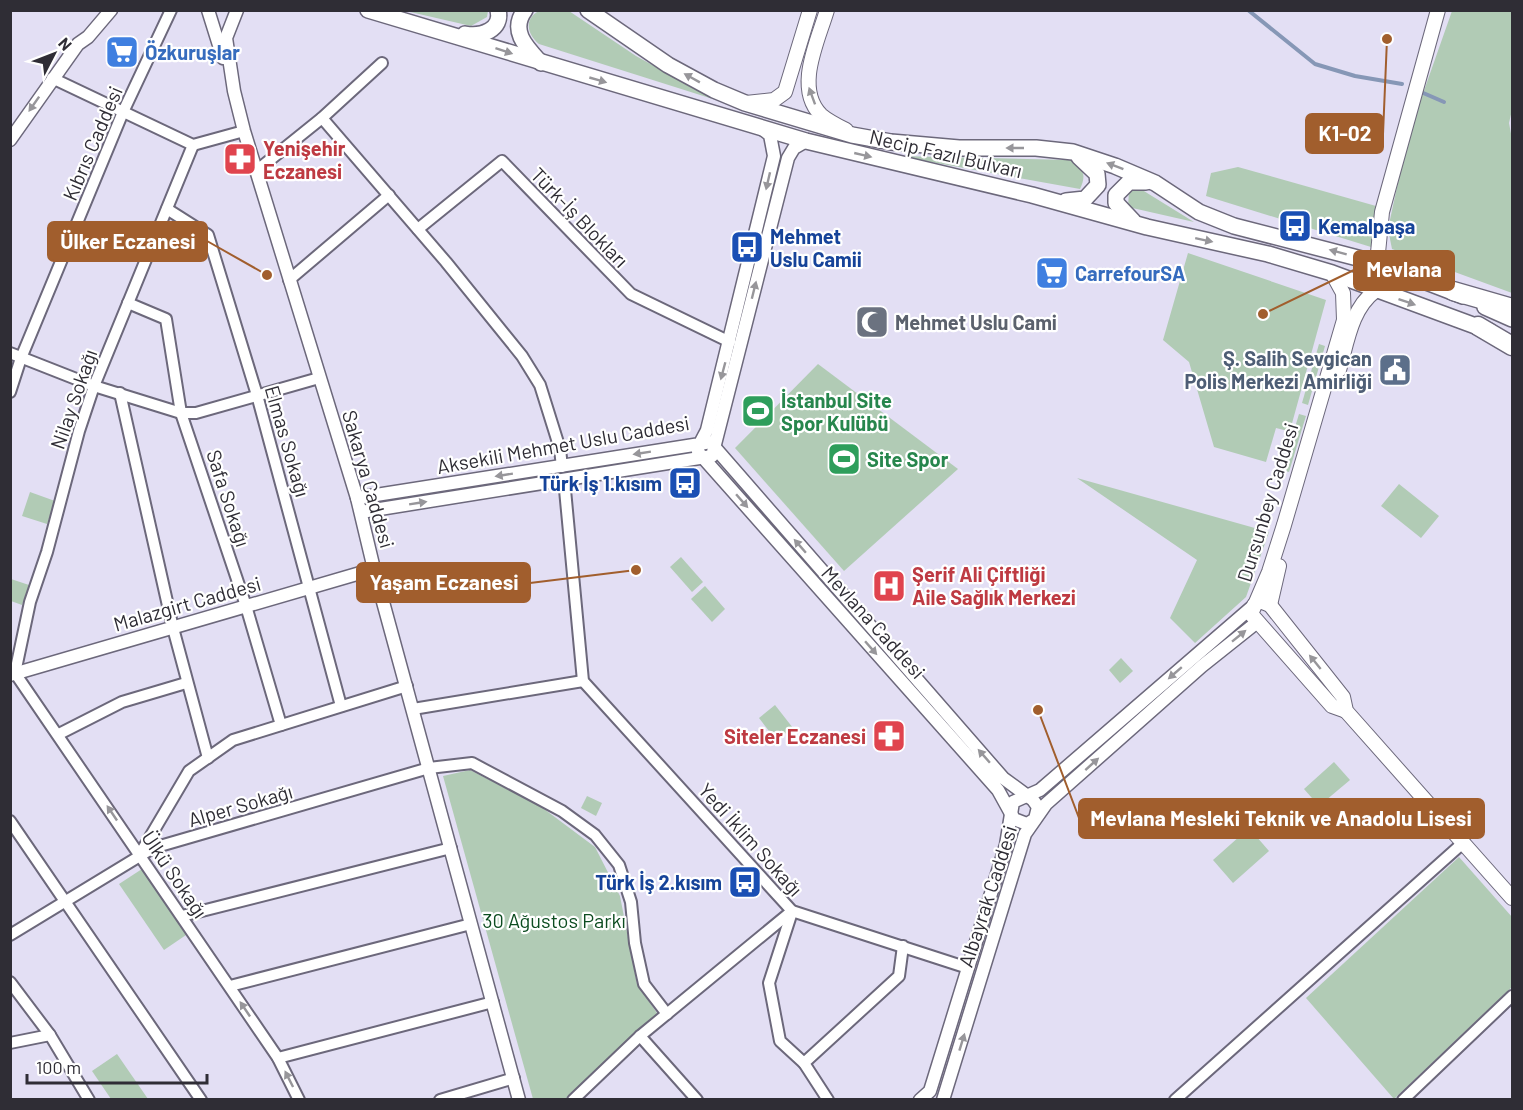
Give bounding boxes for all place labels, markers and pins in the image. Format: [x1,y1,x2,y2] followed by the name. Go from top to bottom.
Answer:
[104,34,140,70] supermarket icon: Özkuruşlar
[145,40,240,64] place label: Özkuruşlar
[1306,114,1383,153] callout: K1-02
[263,136,346,183] place label: Yenişehir Eczanesi
[222,141,258,177] pharmacy icon: Yenişehir Eczanesi
[1277,208,1313,244] bus stop icon: Kemalpaşa
[1318,214,1415,238] place label: Kemalpaşa
[48,222,207,261] callout: Ülker Eczanesi
[770,224,862,271] place label: Mehmet Uslu Camii
[729,229,765,265] bus stop icon: Mehmet Uslu Camii
[1354,251,1454,290] callout: Mevlana
[1034,255,1070,291] supermarket icon: CarrefourSA
[1075,261,1186,285] place label: CarrefourSA
[854,304,890,340] mosque icon: Mehmet Uslu Cami
[895,310,1057,334] place label: Mehmet Uslu Cami
[1185,346,1372,393] place label: Ş. Salih Sevgican Polis Merkezi Amirliği
[1377,352,1413,388] public building icon: Ş. Salih Sevgican Polis Merkezi Amirliği
[781,388,892,435] place label: İstanbul Site Spor Kulübü
[740,393,776,429] sports icon: İstanbul Site Spor Kulübü
[826,441,862,477] sports icon: Site Spor
[867,447,949,471] place label: Site Spor
[667,465,703,501] bus stop icon: Türk İş 1.kısım
[539,471,662,495] place label: Türk İş 1.kısım
[912,562,1076,609] place label: Şerif Ali Çiftliği Aile Sağlık Merkezi
[357,563,530,602] callout: Yaşam Eczanesi
[871,568,907,604] hospital icon: Şerif Ali Çiftliği Aile Sağlık Merkezi
[871,718,907,754] pharmacy icon: Siteler Eczanesi
[724,724,866,748] place label: Siteler Eczanesi
[1079,799,1484,838] callout: Mevlana Mesleki Teknik ve Anadolu Lisesi
[727,864,763,900] bus stop icon: Türk İş 2.kısım
[595,870,722,894] place label: Türk İş 2.kısım

